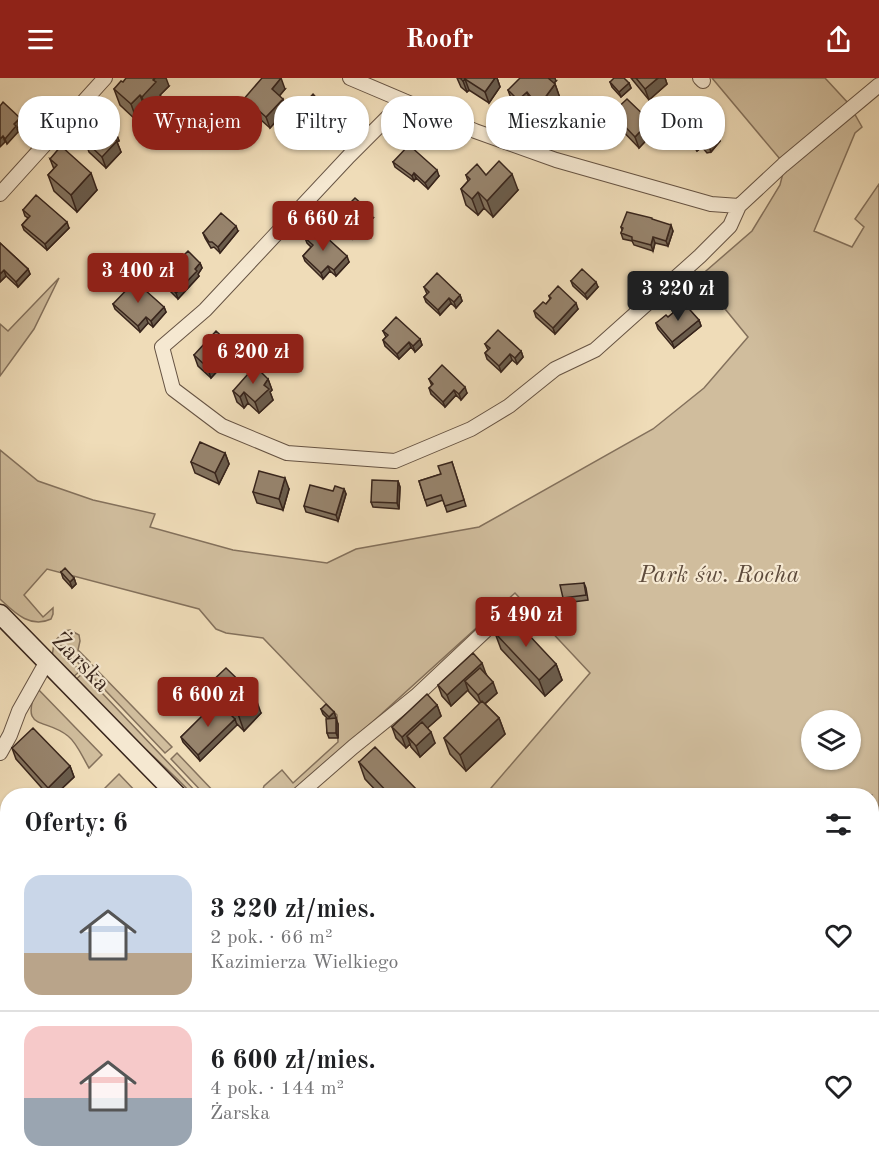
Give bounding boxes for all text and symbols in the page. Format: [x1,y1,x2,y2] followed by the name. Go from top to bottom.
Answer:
[24,23,57,56] icon: menu
[822,23,855,56] icon: share
[405,26,474,53] text: Roofr
[18,96,120,150] chip: Kupno
[132,96,262,150] chip: Wynajem
[274,96,369,150] chip: Filtry
[381,96,474,150] chip: Nowe
[486,96,627,150] chip: Mieszkanie
[639,96,725,150] chip: Dom
[261,201,385,252] pin: 6 660 zł
[287,210,359,230] text: 6 660 zł
[76,253,200,304] pin: 3 400 zł
[102,262,174,282] text: 3 400 zł
[616,271,740,322] pin: 3 220 zł
[642,280,714,300] text: 3 220 zł
[191,334,315,385] pin: 6 200 zł
[217,343,289,363] text: 6 200 zł
[638,564,799,588] park label: Park św. Rocha
[464,597,588,648] pin: 5 490 zł
[490,606,562,626] text: 5 490 zł
[46,627,116,697] street label: Żarska
[146,677,270,728] pin: 6 600 zł
[172,686,244,706] text: 6 600 zł
[801,710,861,770] map controls
[801,710,861,770] button: layers
[822,808,855,841] icon: filters
[24,811,128,837] text: Oferty: 6
[210,897,376,923] text: 3 220 zł/mies.
[72,899,144,971] icon: home
[822,919,855,952] icon: heart
[210,928,333,948] text: 2 pok. · 66 m²
[210,953,398,973] text: Kazimierza Wielkiego
[210,1048,376,1074] text: 6 600 zł/mies.
[72,1050,144,1122] icon: home
[822,1070,855,1103] icon: heart
[210,1079,344,1099] text: 4 pok. · 144 m²
[210,1104,270,1124] text: Żarska

